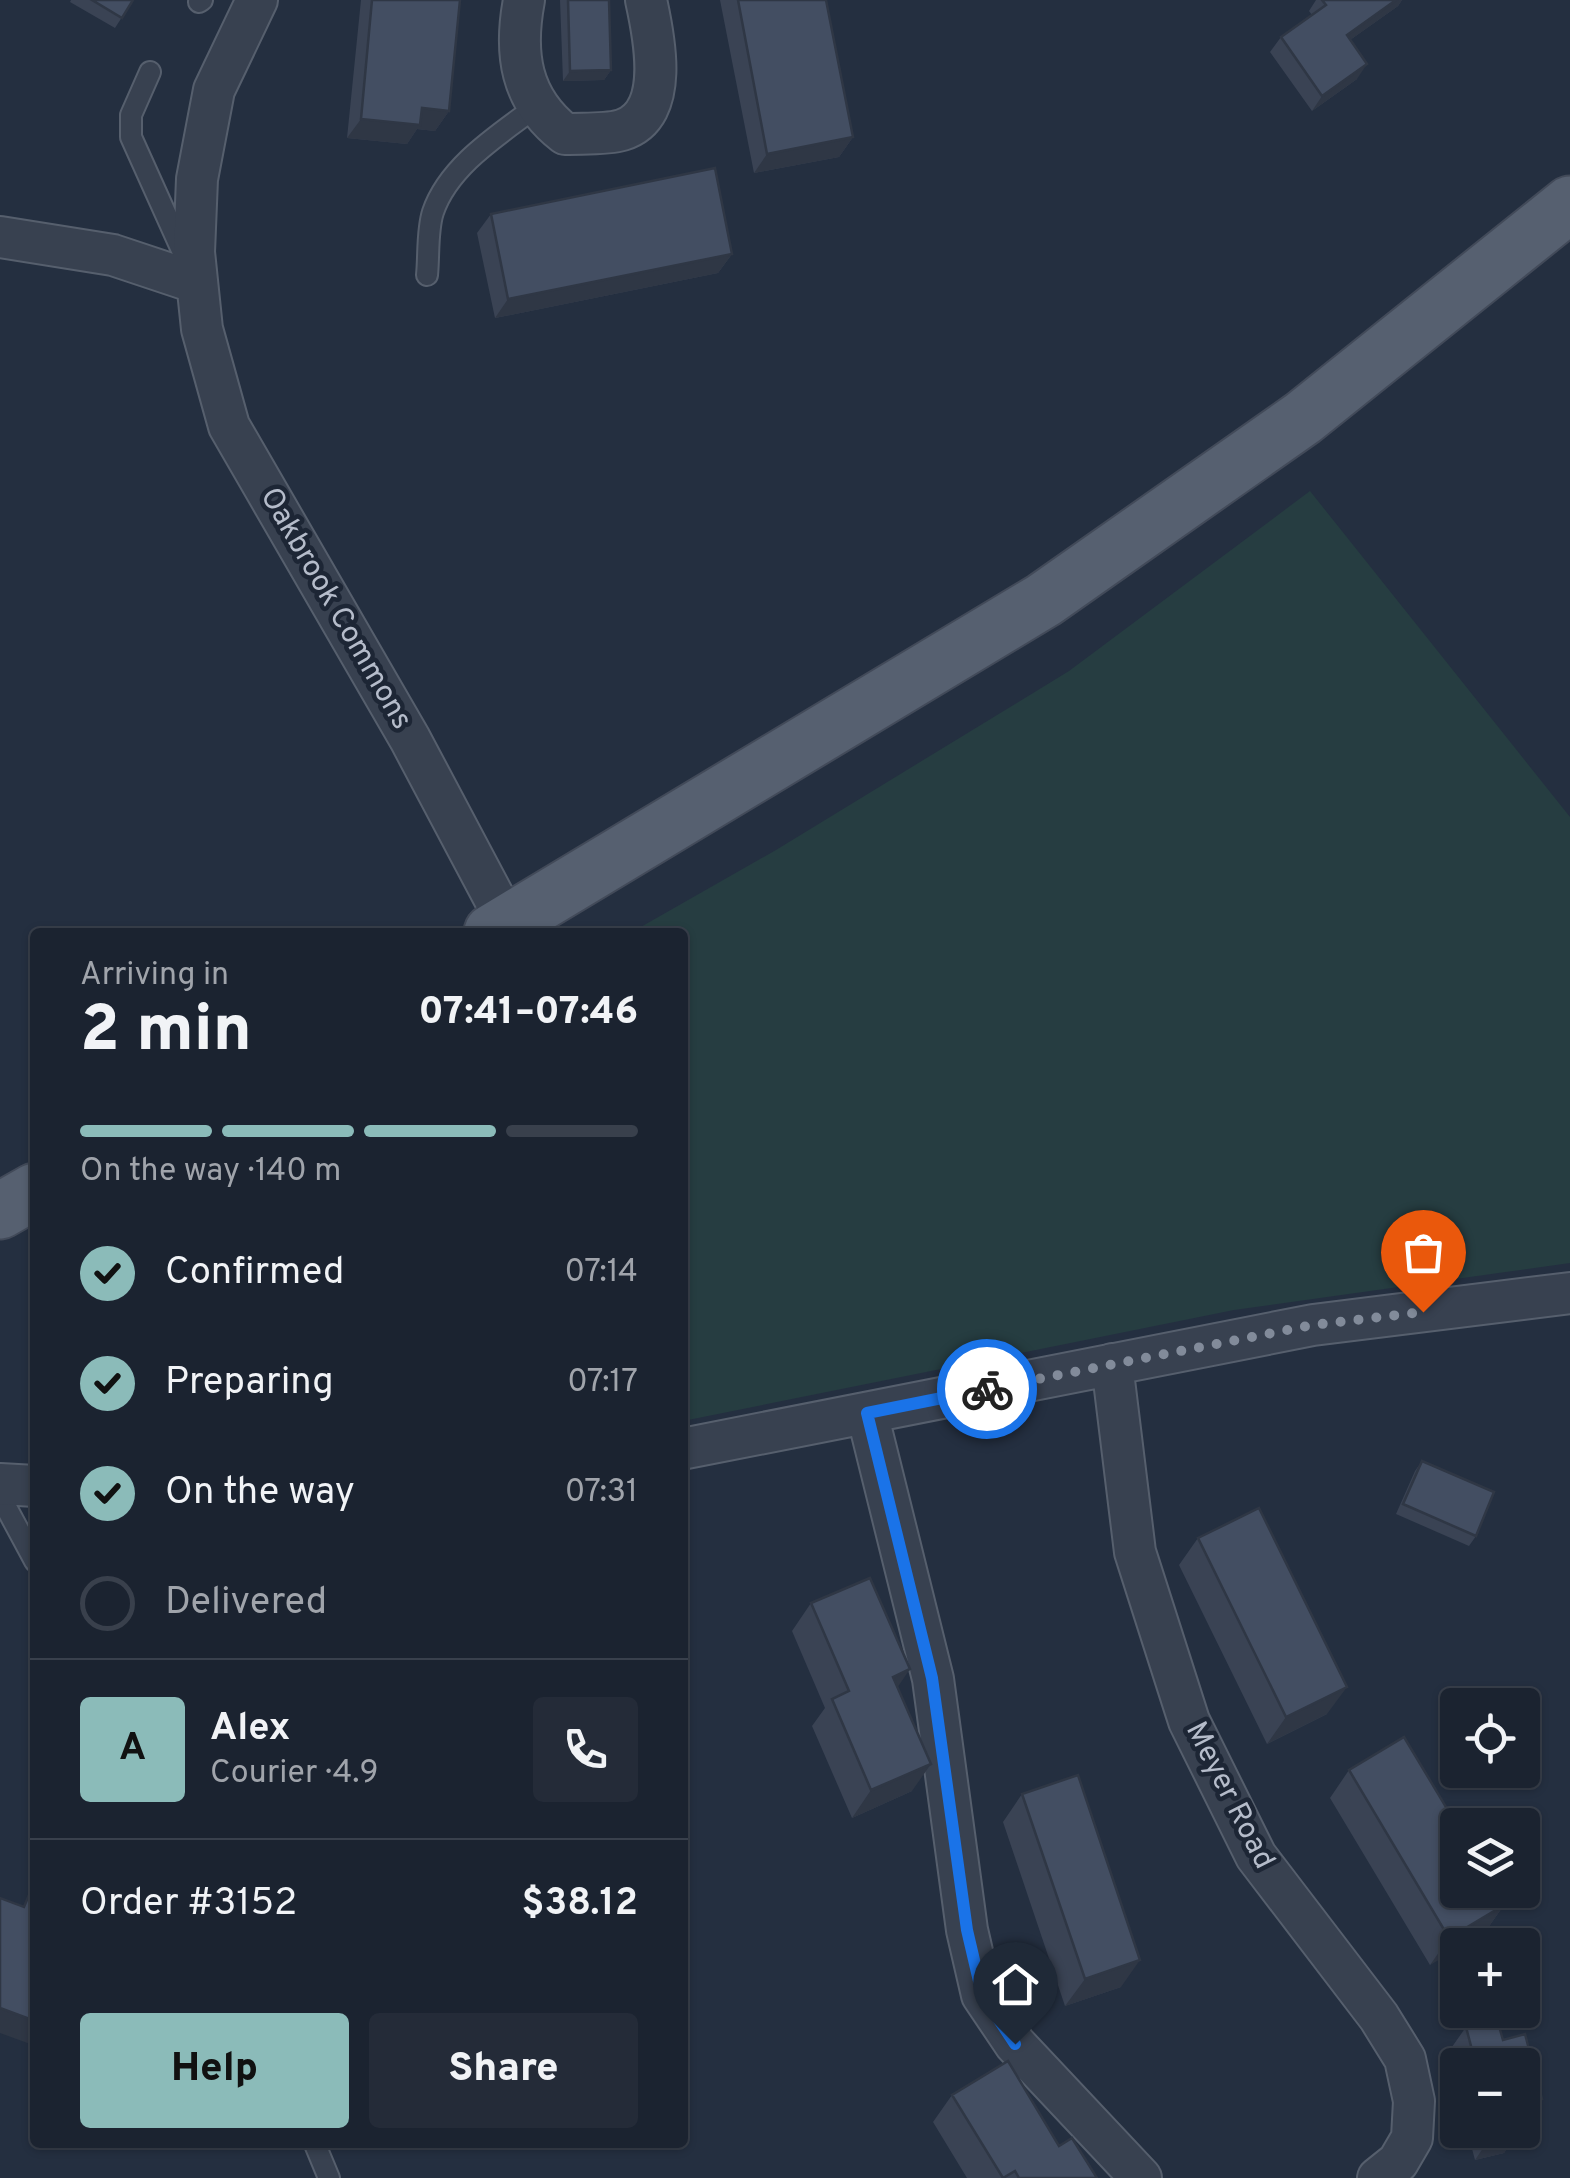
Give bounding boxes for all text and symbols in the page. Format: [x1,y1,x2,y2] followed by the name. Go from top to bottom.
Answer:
[251,482,419,736] street label: Oakbrook Commons
[80,956,229,996] text: Arriving in
[418,989,638,1038] text: 07:41–07:46
[80,992,252,1074] text: 2 min
[80,1152,341,1192] text: On the way · 140 m
[1381,1210,1466,1313] pin
[1396,1225,1451,1280] icon: bag
[80,1246,135,1301] icon: check
[165,1249,344,1298] text: Confirmed
[565,1253,638,1293] text: 07:14
[937,1339,1037,1439] courier
[80,1356,135,1411] icon: check
[165,1359,334,1408] text: Preparing
[960,1362,1015,1417] icon: bike
[567,1363,638,1403] text: 07:17
[80,1466,135,1521] icon: check
[165,1469,355,1518] text: On the way
[565,1473,638,1513] text: 07:31
[165,1579,327,1628] text: Delivered
[1440,1688,1540,2148] map controls
[1440,1688,1540,1788] button: locate
[533,1697,638,1802] button: phone
[210,1705,290,1754] text: Alex
[1176,1716,1282,1876] street label: Meyer Road
[119,1725,146,1774] text: A
[210,1754,379,1794] text: Courier · 4.9
[1440,1808,1540,1908] button: layers
[80,1880,297,1929] text: Order #3152
[522,1880,638,1929] text: $38.12
[1440,1928,1540,2028] button: +
[973,1942,1058,2045] pin
[988,1957,1043,2012] icon: home
[80,2013,349,2128] button: Help
[369,2013,638,2128] button: Share
[1440,2048,1540,2148] button: −

